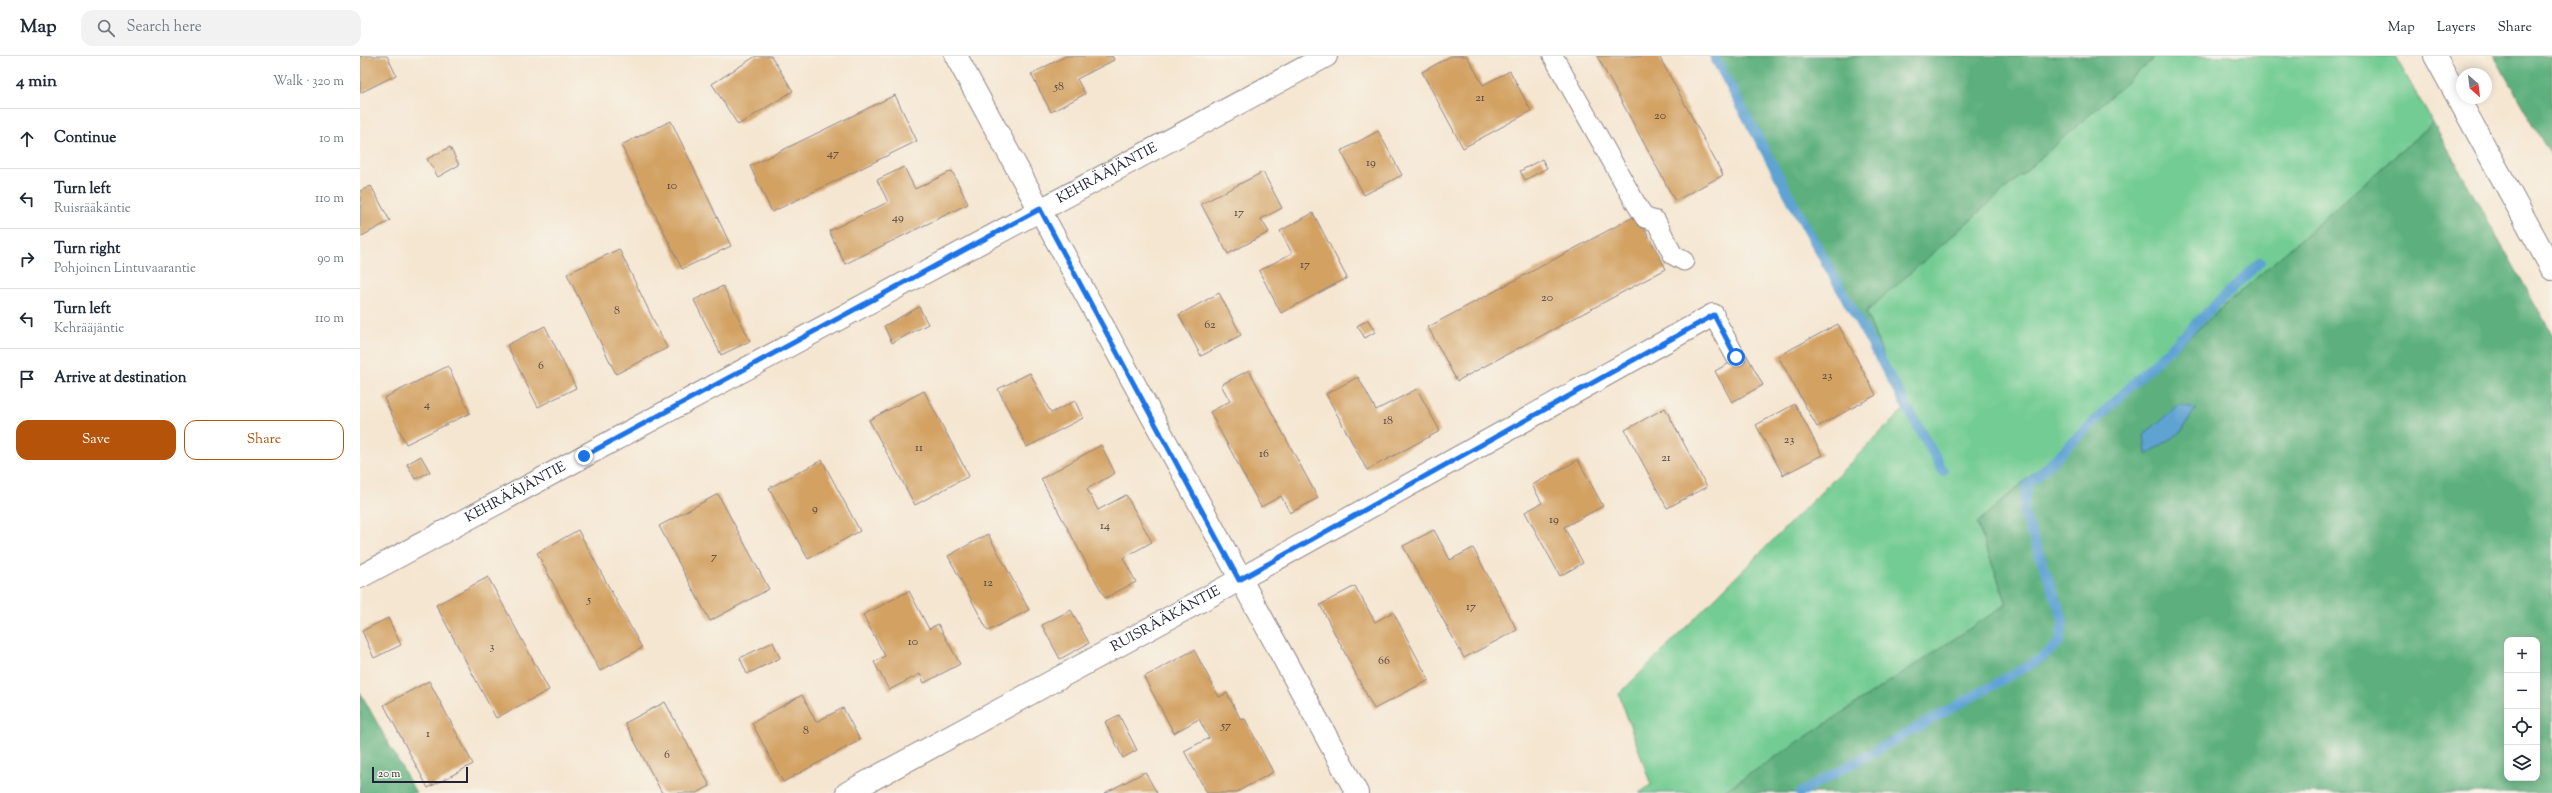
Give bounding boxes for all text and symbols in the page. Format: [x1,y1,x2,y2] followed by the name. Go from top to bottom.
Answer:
[81,10,361,46] search box
[20,14,57,41] text: Map
[95,17,117,39] icon: search
[127,17,202,38] text: Search here
[2388,18,2415,38] text: Map
[2437,18,2475,38] text: Layers
[2497,18,2532,38] text: Share
[2456,68,2492,104] north arrow
[16,70,57,94] text: 4 min
[273,73,344,91] text: Walk · 320 m
[1053,78,1064,96] house number: 58
[1475,89,1485,107] house number: 21
[1654,107,1666,125] house number: 20
[16,128,38,150] icon: ahead
[54,128,116,149] text: Continue
[319,130,344,148] text: 10 m
[1053,138,1162,209] street label: KEHRÄÄJÄNTIE
[827,145,839,163] house number: 47
[1366,154,1376,172] house number: 19
[667,177,677,195] house number: 10
[54,179,111,200] text: Turn left
[16,188,38,210] icon: left
[315,190,344,208] text: 110 m
[54,200,131,218] text: Ruisrääkäntie
[1234,204,1244,222] house number: 17
[892,209,904,227] house number: 49
[54,239,120,260] text: Turn right
[16,248,38,270] icon: right
[317,250,344,268] text: 90 m
[1300,256,1310,274] house number: 17
[54,260,196,278] text: Pohjoinen Lintuvaarantie
[1541,289,1553,307] house number: 20
[54,299,111,320] text: Turn left
[614,302,620,320] house number: 8
[16,308,38,330] icon: left
[315,310,344,328] text: 110 m
[1204,316,1216,334] house number: 62
[54,320,124,338] text: Kehrääjäntie
[1727,348,1745,366] route start
[538,357,544,375] house number: 6
[1822,367,1832,385] house number: 23
[16,368,38,390] icon: arrive
[54,368,187,389] text: Arrive at destination
[424,396,430,414] house number: 4
[1383,412,1393,430] house number: 18
[16,420,176,460] button: Save
[184,420,344,460] button: Share
[1784,431,1794,449] house number: 23
[915,439,923,457] house number: 11
[1259,445,1269,463] house number: 16
[575,447,593,465] route end
[1661,449,1671,467] house number: 21
[462,457,570,528] street label: KEHRÄÄJÄNTIE
[812,500,818,518] house number: 9
[1549,511,1559,529] house number: 19
[1100,517,1110,535] house number: 14
[711,548,717,566] house number: 7
[983,574,993,592] house number: 12
[1108,582,1225,658] street label: RUISRÄÄKÄNTIE
[586,591,591,609] house number: 5
[1466,598,1476,616] house number: 17
[908,633,918,651] house number: 10
[2504,637,2540,781] map controls
[2504,637,2540,673] button: +
[490,638,495,656] house number: 3
[1378,652,1390,670] house number: 66
[2504,673,2540,709] button: −
[2504,709,2540,745] button: locate
[1220,717,1231,735] house number: 57
[803,722,809,740] house number: 8
[426,725,430,743] house number: 1
[2504,745,2540,781] button: layers
[664,746,670,764] house number: 6
[372,765,468,784] scale bar
[378,766,400,782] text: 20 m

